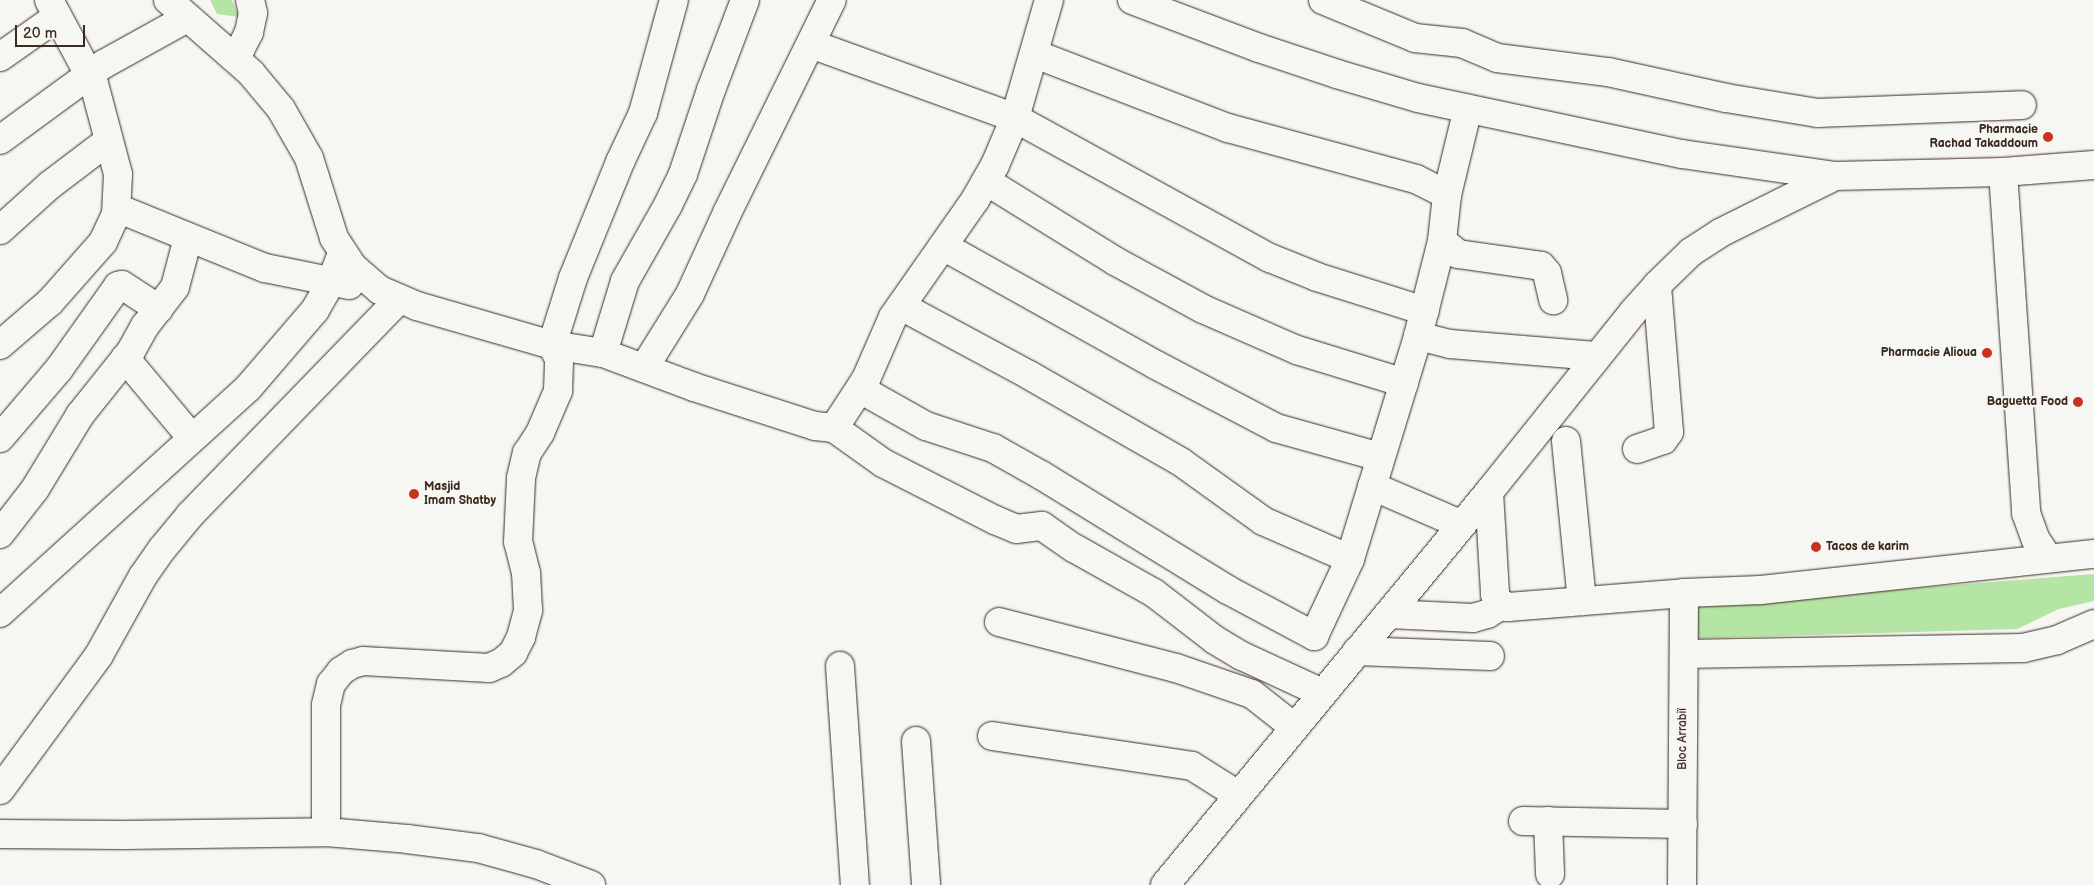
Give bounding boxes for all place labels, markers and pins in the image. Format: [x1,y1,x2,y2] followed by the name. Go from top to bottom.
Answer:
[1929,123,2038,151] place label: Pharmacie Rachad Takaddoum
[2042,131,2054,143] marker: Pharmacie Rachad Takaddoum
[1881,346,1977,360] place label: Pharmacie Alioua
[1981,347,1993,359] marker: Pharmacie Alioua
[1987,395,2068,409] place label: Baguetta Food
[2072,396,2084,408] marker: Baguetta Food
[424,480,496,508] place label: Masjid Imam Shatby
[408,488,420,500] marker: Masjid Imam Shatby
[1826,540,1909,554] place label: Tacos de karim
[1810,541,1822,553] marker: Tacos de karim

